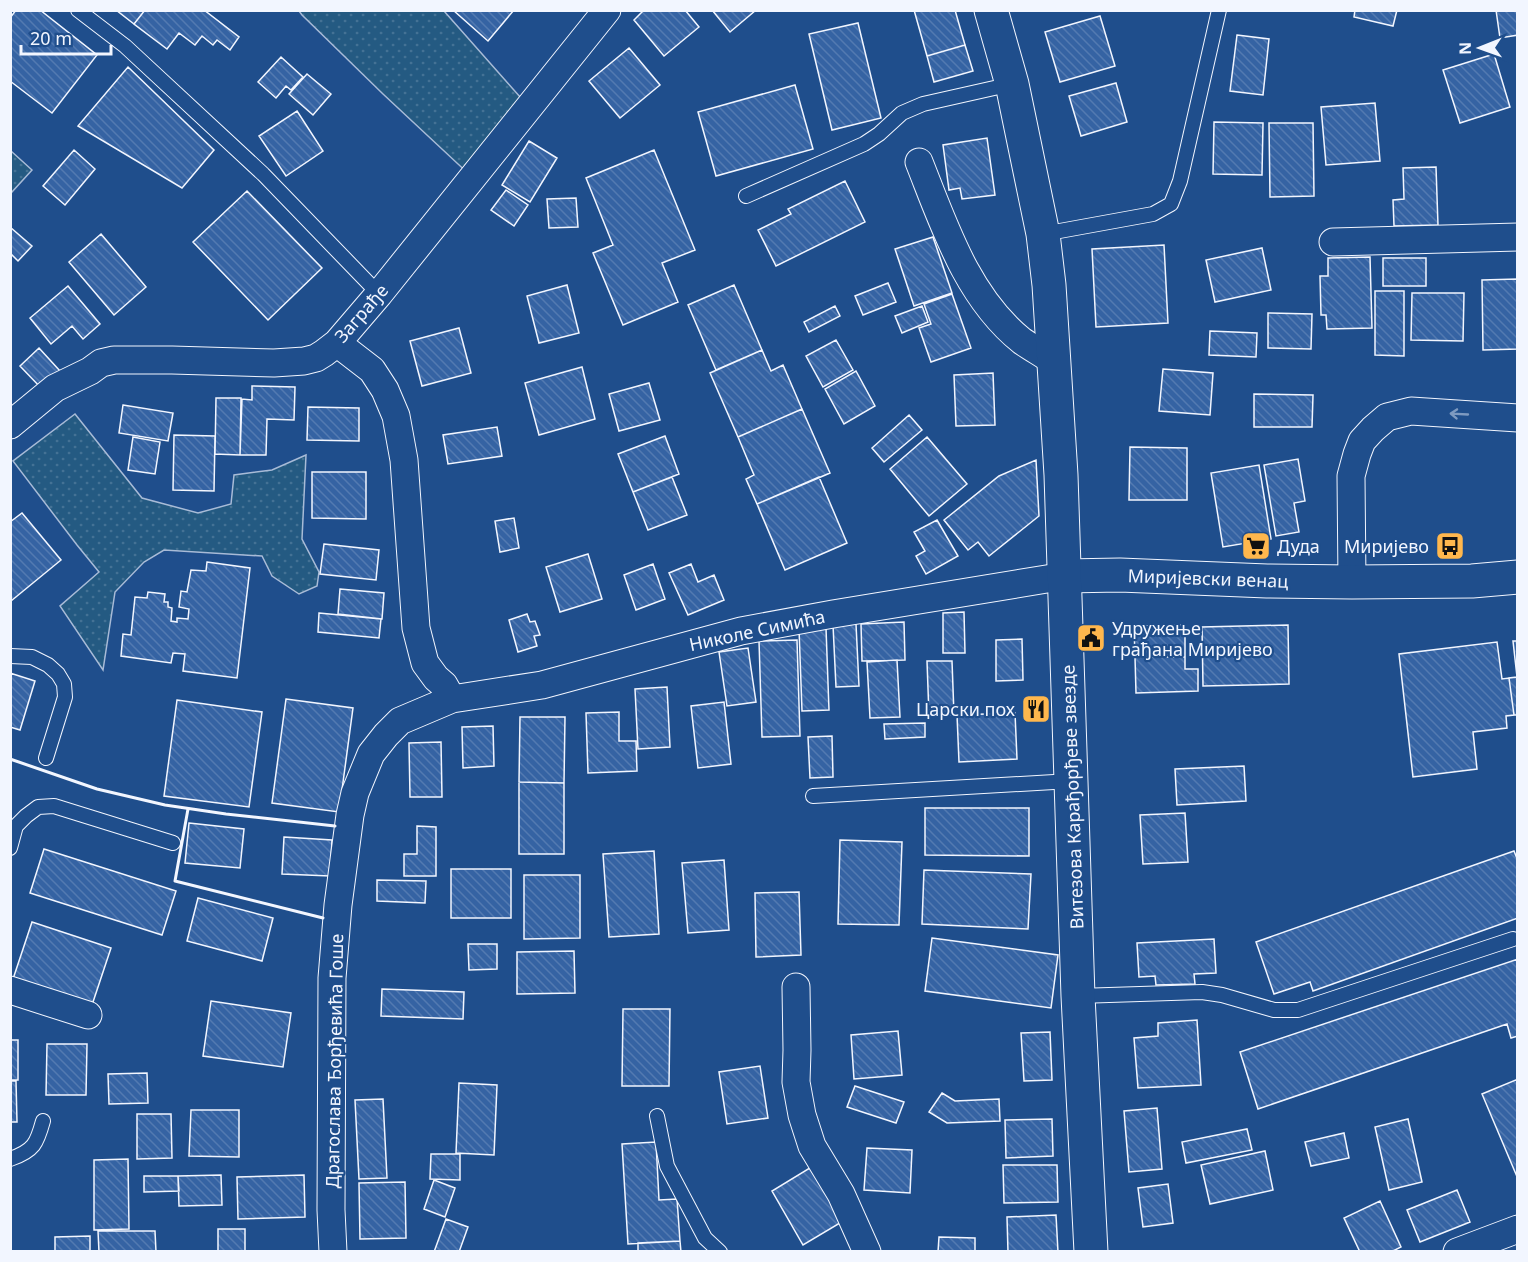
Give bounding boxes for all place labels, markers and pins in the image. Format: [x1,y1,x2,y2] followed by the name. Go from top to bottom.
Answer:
[1240,530,1272,562] supermarket icon: Дуда
[1434,530,1466,562] bus stop icon: Миријево
[1277,534,1320,558] place label: Дуда
[1344,534,1429,558] place label: Миријево
[1112,616,1273,661] place label: Удружење грађана Миријево
[1075,622,1107,654] public building icon: Удружење грађана Миријево
[1020,693,1052,725] restaurant icon: Царски пох
[916,697,1016,721] place label: Царски пох

